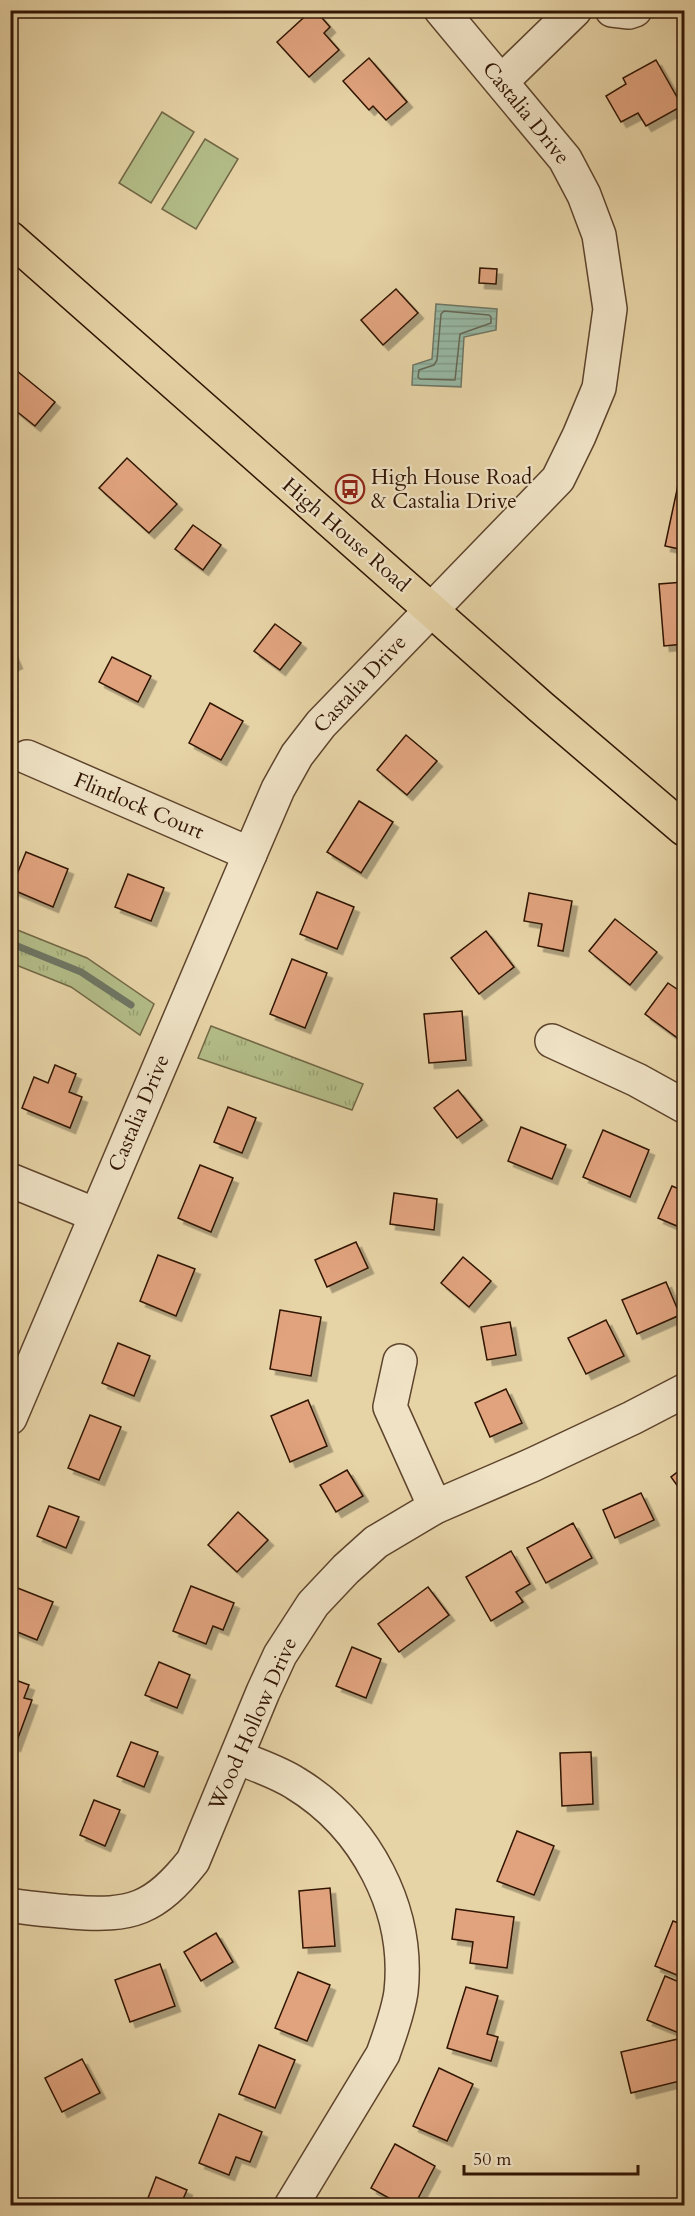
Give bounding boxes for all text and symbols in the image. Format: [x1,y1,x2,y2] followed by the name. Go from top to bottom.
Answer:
[476,55,576,171] street label: Castalia Drive
[371,463,532,516] place label: High House Road & Castalia Drive
[276,471,416,599] street label: High House Road
[334,473,366,505] bus stop icon: High House Road & Castalia Drive
[307,629,413,739] street label: Castalia Drive
[70,766,209,846] street label: Flintlock Court
[101,1050,177,1176] street label: Castalia Drive
[201,1633,304,1816] street label: Wood Hollow Drive
[464,2138,638,2176] scale bar
[473,2147,512,2172] text: 50 m

